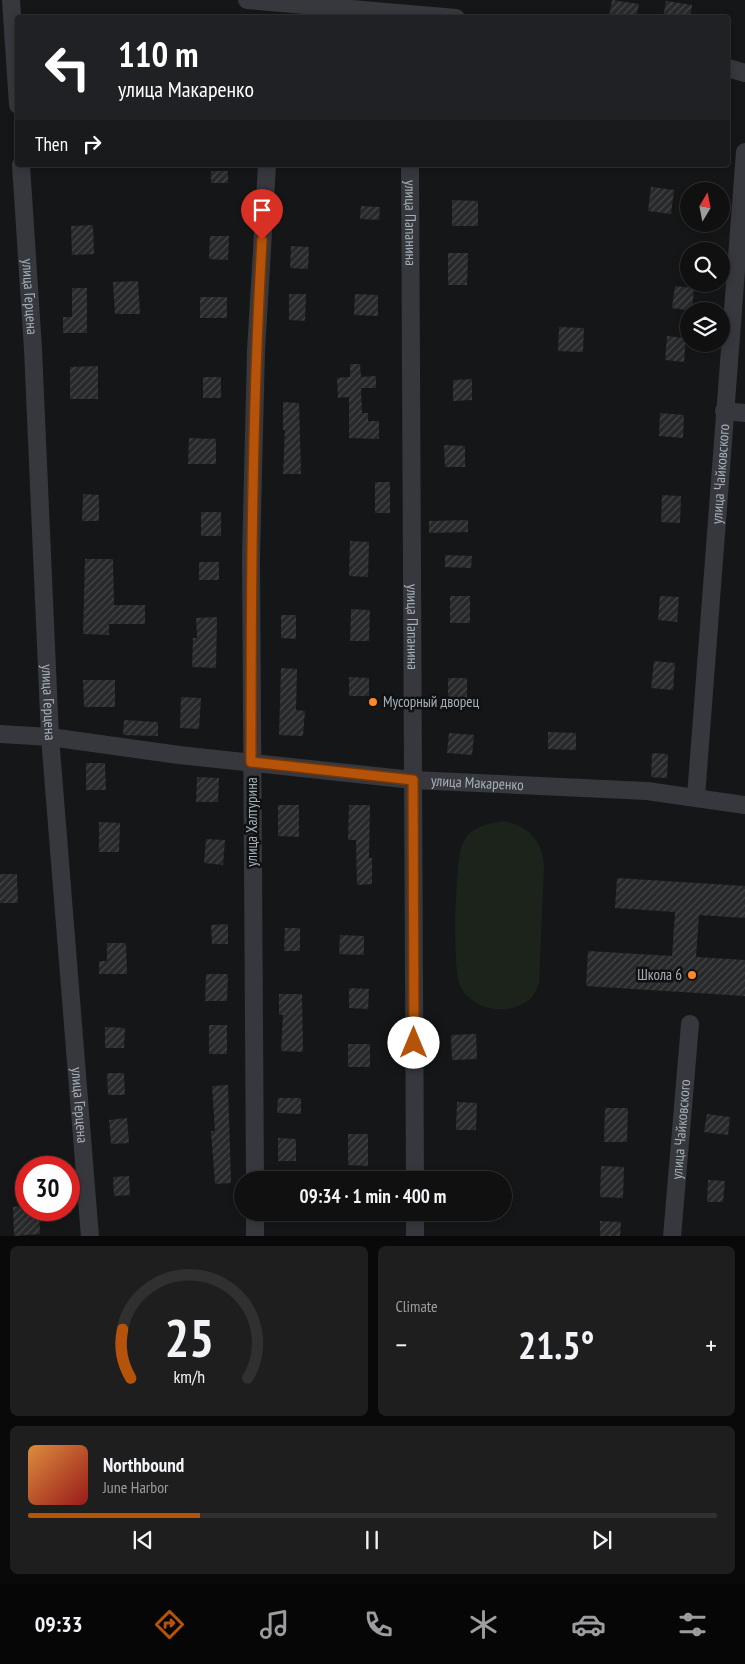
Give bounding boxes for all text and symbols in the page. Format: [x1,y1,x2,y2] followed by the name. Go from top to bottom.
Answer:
[118,31,199,77] text: 110 m
[35,35,100,100] icon: left
[118,75,254,103] text: улица Макаренко
[78,130,106,158] icon: right
[35,132,68,156] text: Then
[401,180,420,266] street label: улица Папанина
[680,182,730,232] north arrow
[680,182,730,352] map controls
[241,189,283,240] pin
[248,196,276,224] icon: arrive
[680,242,730,292] button: search
[18,258,42,335] street label: улица Герцена
[680,302,730,352] button: layers
[707,423,733,525] street label: улица Чайковского
[403,584,422,670] street label: улица Папанина
[38,664,60,741] street label: улица Герцена
[383,692,479,711] place label: Мусорный дворец
[367,696,379,708] marker: Мусорный дворец
[430,771,524,794] street label: улица Макаренко
[242,777,261,867] street label: улица Халтурина
[637,965,682,984] place label: Школа 6
[686,969,698,981] marker: Школа 6
[387,1016,439,1068] position arrow
[67,1066,92,1144] street label: улица Герцена
[667,1079,694,1180] street label: улица Чайковского
[15,1156,80,1221] speed limit sign: 30
[300,1184,446,1208] text: 09:34 · 1 min · 400 m
[396,1296,438,1316] text: Climate
[164,1304,214,1371] text: 25
[518,1320,594,1369] text: 21.5°
[396,1326,407,1363] text: −
[705,1326,717,1363] text: +
[173,1365,205,1388] text: km/h
[103,1453,184,1477] text: Northbound
[103,1477,168,1497] text: June Harbor
[129,1526,157,1554] icon: previous
[358,1526,386,1554] icon: pause
[588,1526,616,1554] icon: next
[152,1607,187,1642] icon: directions
[257,1607,292,1642] icon: music
[361,1607,396,1642] icon: phone
[466,1607,501,1642] icon: climate
[571,1607,606,1642] icon: car
[675,1607,710,1642] icon: filters
[35,1610,82,1638] text: 09:33

